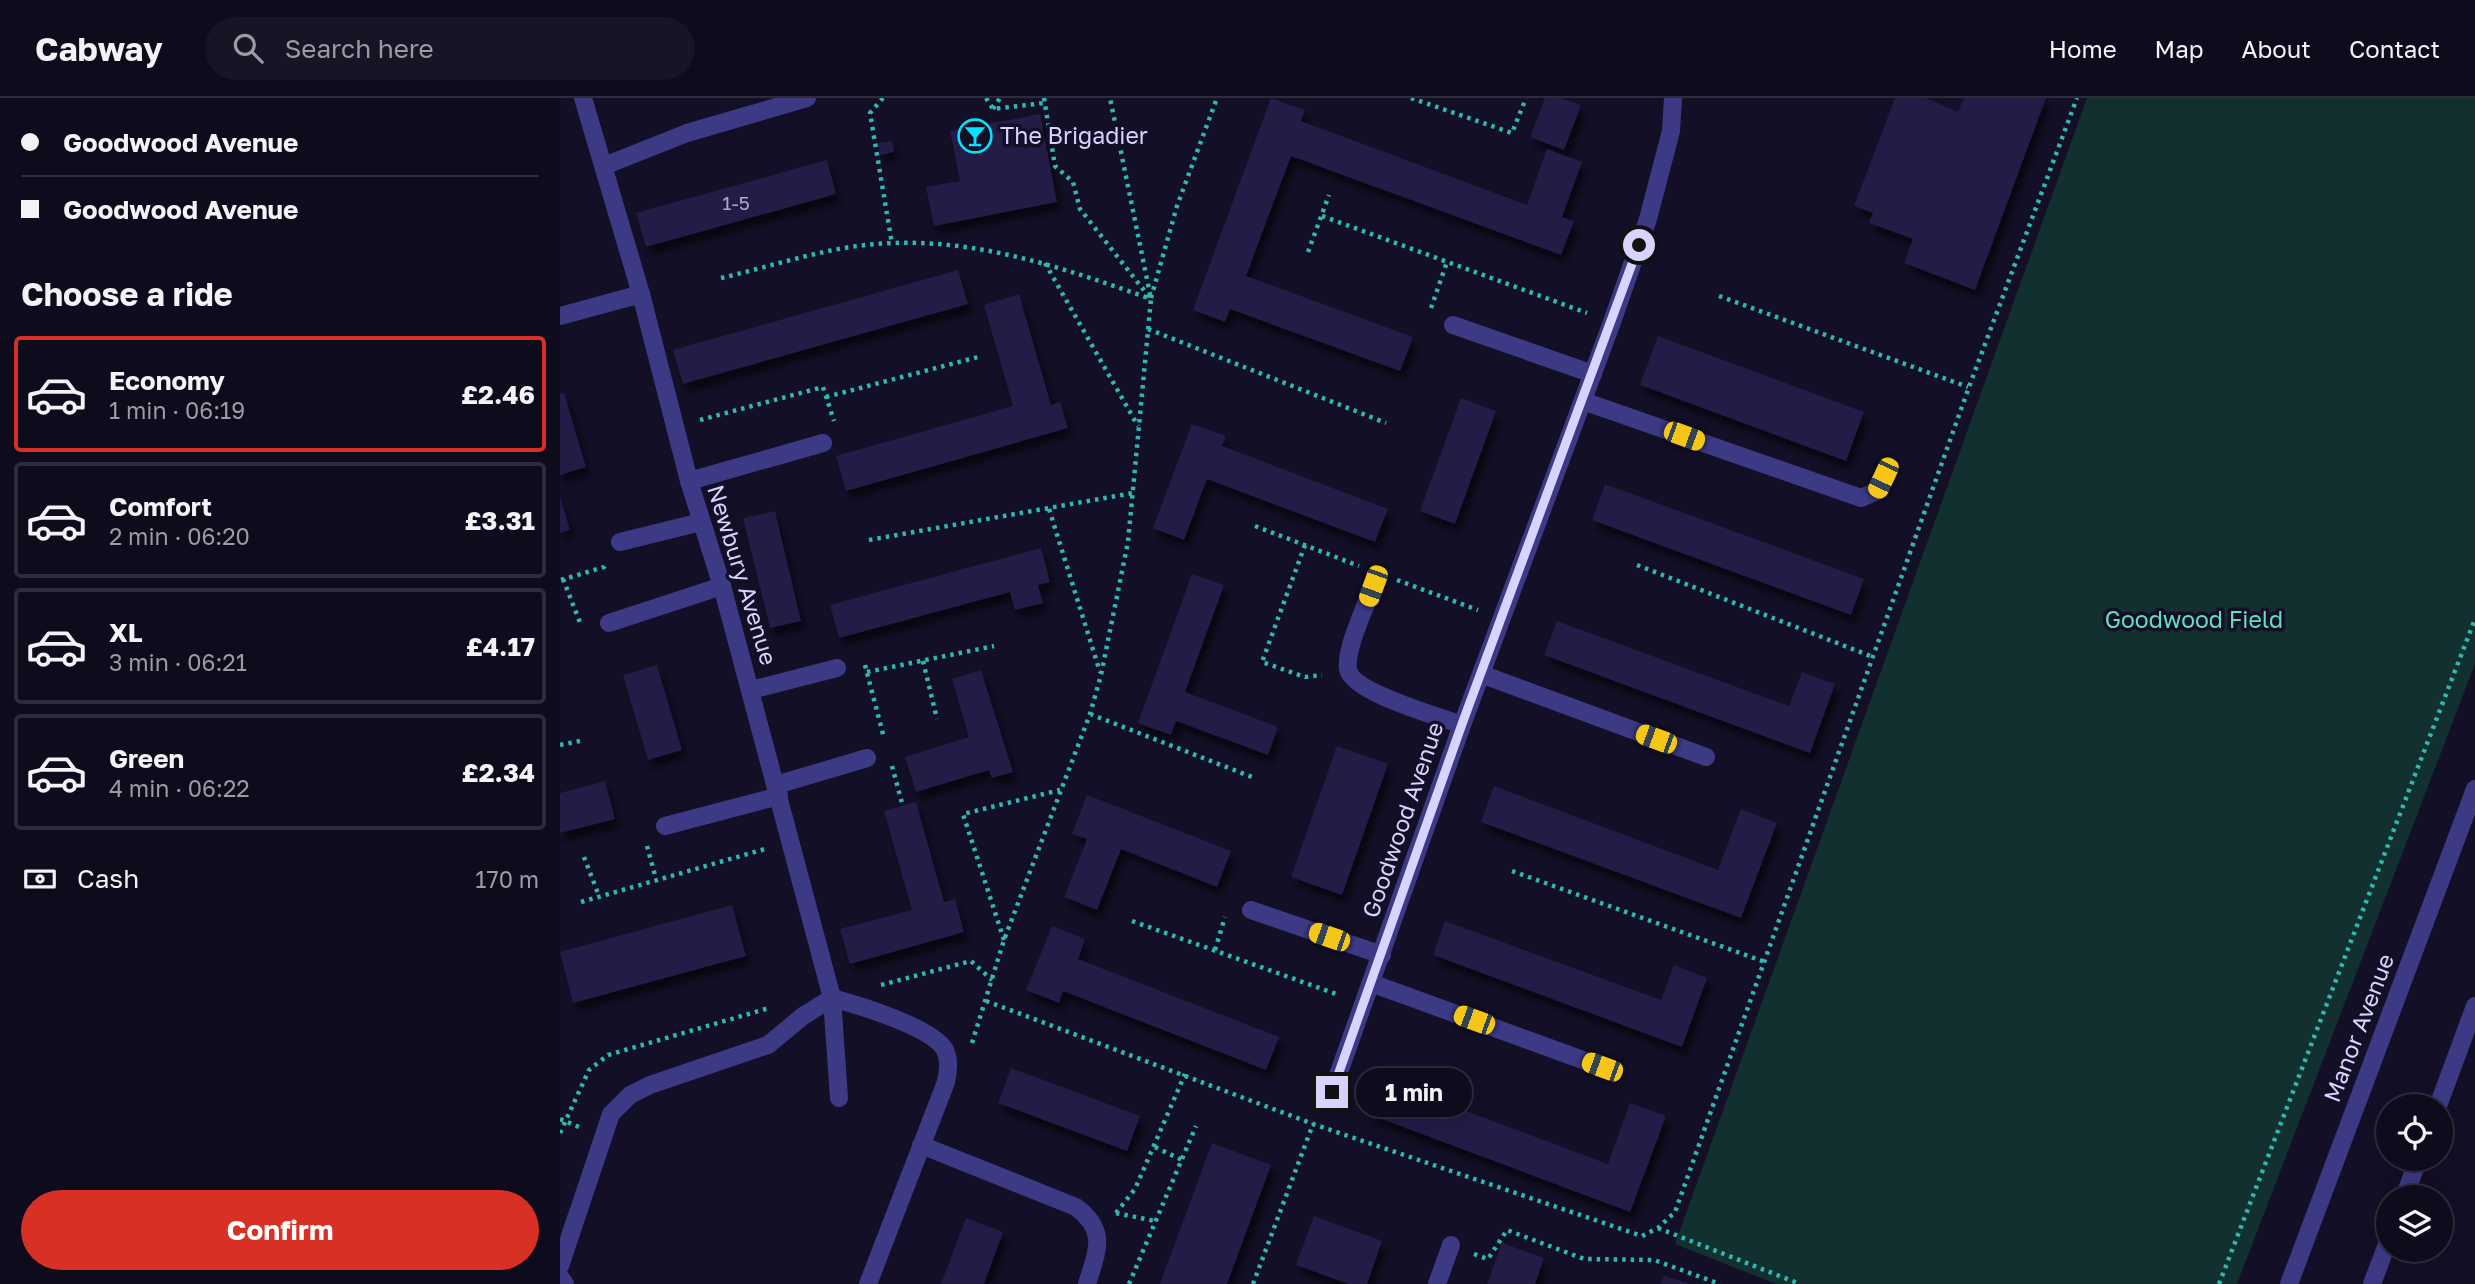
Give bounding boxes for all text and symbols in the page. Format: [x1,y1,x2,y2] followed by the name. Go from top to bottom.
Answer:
[205,17,695,80] search box
[35,29,163,68] text: Cabway
[229,29,267,67] icon: search
[285,33,434,64] text: Search here
[2049,34,2117,63] text: Home
[2155,34,2204,63] text: Map
[2242,34,2311,63] text: About
[2349,34,2440,63] text: Contact
[956,117,994,155] bar icon: The Brigadier
[1000,121,1148,149] place label: The Brigadier
[63,127,298,158] text: Goodwood Avenue
[722,191,750,214] house number: 1-5
[63,194,298,225] text: Goodwood Avenue
[1623,229,1655,261] route start
[21,275,233,313] text: Choose a ride
[25,363,88,426] icon: car
[109,365,225,396] text: Economy
[461,379,535,410] text: £2.46
[109,396,245,424] text: 1 min · 06:19
[1661,419,1708,453] car
[1865,455,1902,501] car
[702,481,784,668] street label: Newbury Avenue
[25,489,88,552] icon: car
[109,491,212,522] text: Comfort
[464,505,535,536] text: £3.31
[109,522,250,550] text: 2 min · 06:20
[1356,563,1391,609] car
[2105,605,2283,633] park label: Goodwood Field
[25,615,88,678] icon: car
[109,617,143,648] text: XL
[466,631,535,662] text: £4.17
[109,648,247,676] text: 3 min · 06:21
[1355,718,1449,921] street label: Goodwood Avenue
[1633,722,1680,756] car
[25,741,88,804] icon: car
[109,743,184,774] text: Green
[462,757,535,788] text: £2.34
[109,774,250,802] text: 4 min · 06:22
[21,860,59,898] icon: cash
[77,863,139,894] text: Cash
[475,865,539,893] text: 170 m
[1306,920,1353,954] car
[2317,950,2399,1106] street label: Manor Avenue
[1451,1003,1498,1037] car
[1579,1050,1626,1084] car
[1356,1068,1472,1116] callout: 1 min
[1316,1076,1348,1108] route end
[1385,1078,1443,1106] text: 1 min
[2376,1094,2453,1262] map controls
[2376,1094,2453,1171] button: locate
[2376,1185,2453,1262] button: layers
[21,1190,539,1270] button: Confirm

